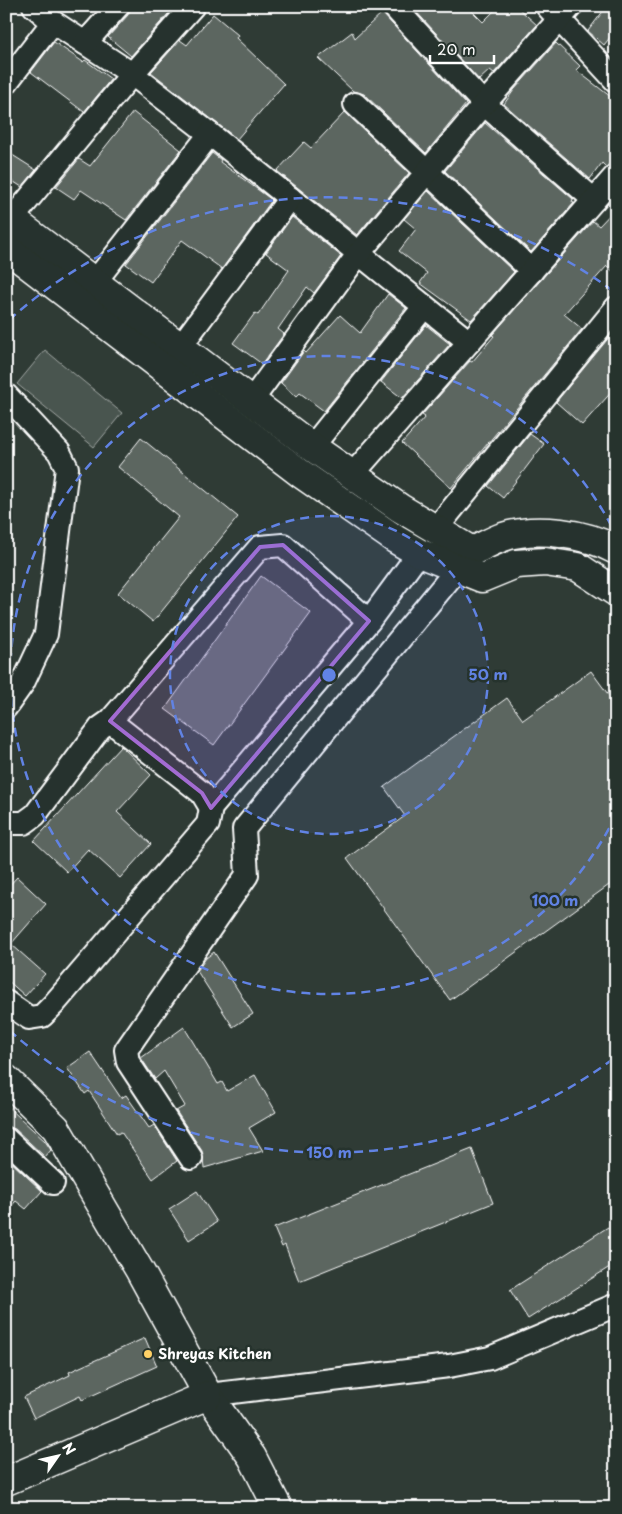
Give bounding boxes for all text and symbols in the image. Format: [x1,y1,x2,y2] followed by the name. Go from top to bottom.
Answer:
[430,32,493,64] scale bar
[437,37,476,60] text: 20 m
[469,662,507,685] text: 50 m
[320,666,338,684] centre of rings
[532,888,578,911] text: 100 m
[306,1140,352,1163] text: 150 m
[158,1343,271,1364] place label: Shreyas Kitchen
[142,1348,154,1360] marker: Shreyas Kitchen
[32,1432,82,1482] north arrow
[57,1438,81,1459] text: N

